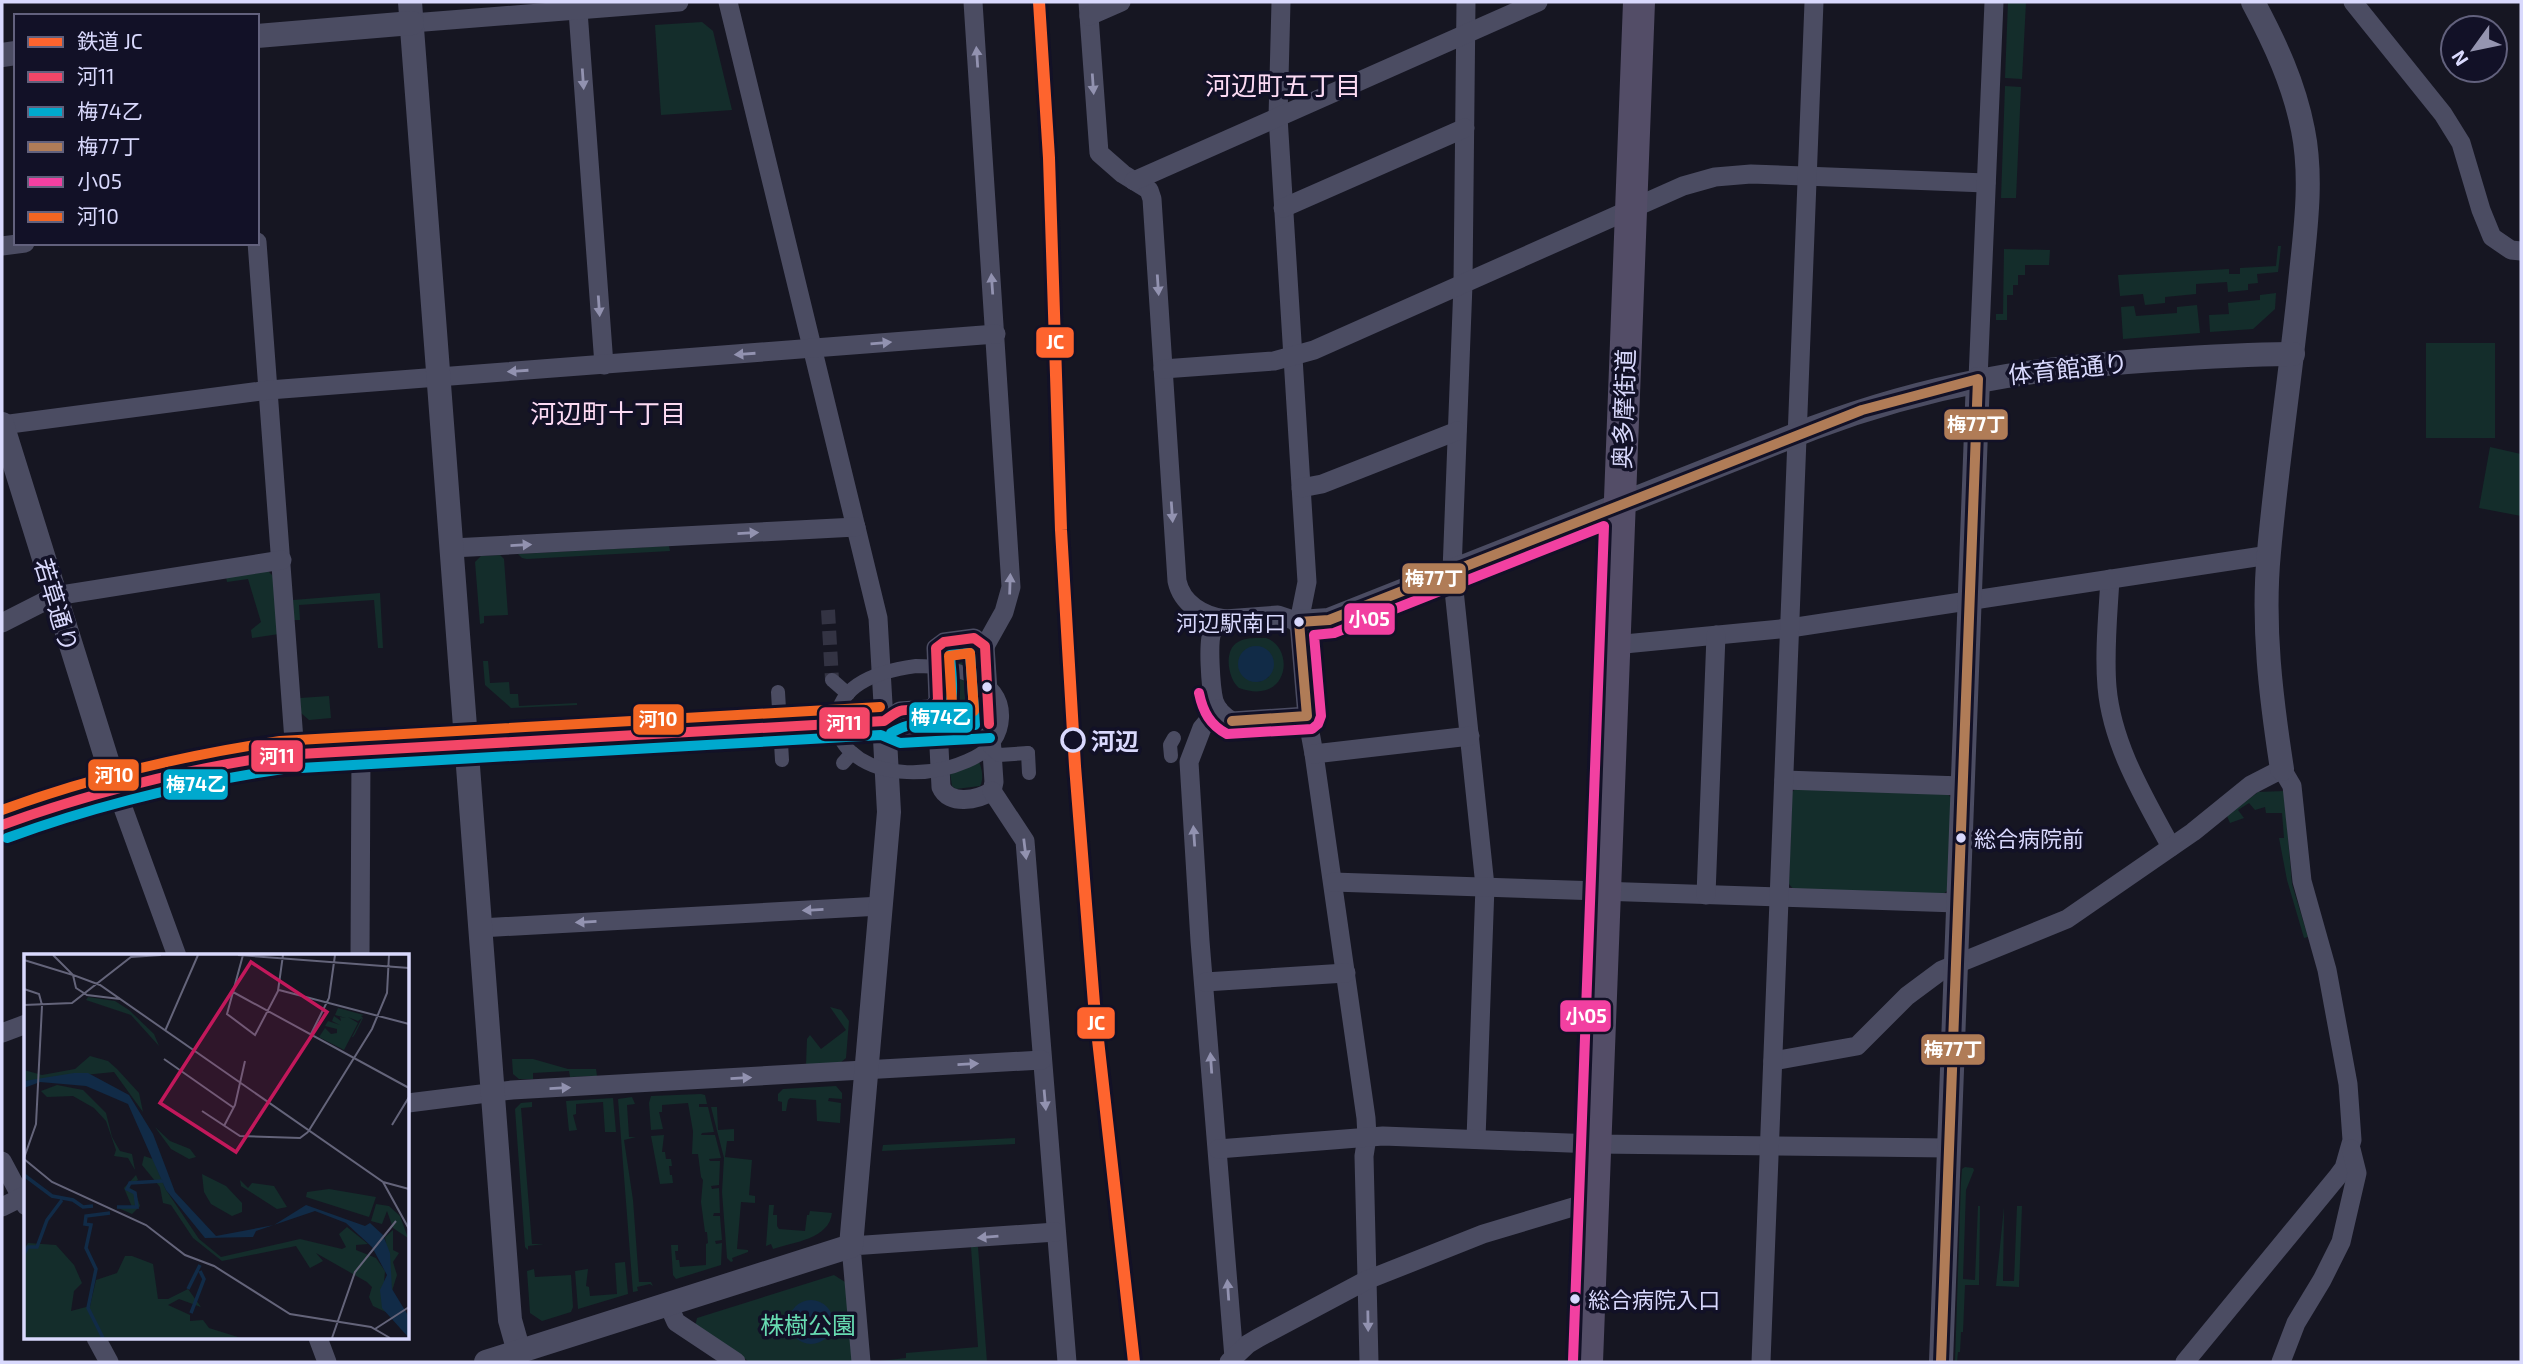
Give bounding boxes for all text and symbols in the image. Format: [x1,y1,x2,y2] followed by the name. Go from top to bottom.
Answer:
[14,14,259,245] legend
[2439,14,2509,84] north arrow
[77,28,143,53] text: 鉄道 JC
[971,46,982,68] one-way arrow
[2446,47,2473,71] text: N
[77,63,115,88] text: 河11
[578,68,589,90] one-way arrow
[1205,69,1361,100] district label: 河辺町五丁目
[1088,74,1099,96] one-way arrow
[77,98,143,123] text: 梅74乙
[77,133,141,158] text: 梅77丁
[77,168,122,193] text: 小05
[77,203,119,228] text: 河10
[986,273,997,295] one-way arrow
[1153,275,1164,297] one-way arrow
[594,295,605,317] one-way arrow
[1035,326,1075,359] line badge: JC
[1046,330,1064,353] text: JC
[870,338,892,349] one-way arrow
[2007,347,2129,389] street label: 体育館通り
[734,349,756,360] one-way arrow
[1606,349,1640,469] street label: 奥多摩街道
[507,366,529,377] one-way arrow
[530,397,686,428] district label: 河辺町十丁目
[1943,408,2009,441] line badge: 梅77丁
[1947,412,2005,435] text: 梅77丁
[1167,502,1178,524] one-way arrow
[737,527,759,538] one-way arrow
[510,539,532,550] one-way arrow
[29,555,85,655] street label: 若草通り
[1401,562,1467,595] line badge: 梅77丁
[1405,566,1463,589] text: 梅77丁
[1004,573,1016,595] one-way arrow
[1343,602,1396,636] line badge: 小05
[1348,607,1390,630] text: 小05
[1176,609,1286,635] place label: 河辺駅南口
[1292,615,1306,629] marker: 河辺駅南口
[980,680,994,694] unlabelled marker
[908,701,974,734] line badge: 梅74乙
[632,703,685,736] line badge: 河10
[911,705,971,728] text: 梅74乙
[818,706,871,740] line badge: 河11
[638,707,678,730] text: 河10
[826,711,862,734] text: 河11
[1091,726,1139,755] place label: 河辺
[1061,728,1085,752] marker: 河辺
[250,739,304,773] line badge: 河11
[259,744,295,767] text: 河11
[87,758,140,792] line badge: 河10
[94,763,134,786] text: 河10
[162,768,229,801] line badge: 梅74乙
[166,772,226,795] text: 梅74乙
[1188,825,1199,847] one-way arrow
[1974,825,2084,851] place label: 総合病院前
[1954,831,1968,845] marker: 総合病院前
[1020,838,1031,860] one-way arrow
[802,905,824,916] one-way arrow
[575,917,597,928] one-way arrow
[24,954,410,1340] inset map
[1559,999,1612,1033] line badge: 小05
[1565,1004,1607,1027] text: 小05
[1076,1006,1116,1040] line badge: JC
[1087,1011,1105,1034] text: JC
[1920,1033,1986,1066] line badge: 梅77丁
[1924,1037,1982,1060] text: 梅77丁
[1206,1052,1217,1074] one-way arrow
[957,1059,979,1070] one-way arrow
[730,1072,752,1083] one-way arrow
[549,1082,571,1093] one-way arrow
[1040,1089,1051,1111] one-way arrow
[977,1232,999,1243] one-way arrow
[1222,1279,1233,1301] one-way arrow
[1588,1286,1720,1312] place label: 総合病院入口
[1568,1292,1582,1306] marker: 総合病院入口
[760,1310,856,1339] park label: 株樹公園
[1362,1310,1373,1332] one-way arrow

